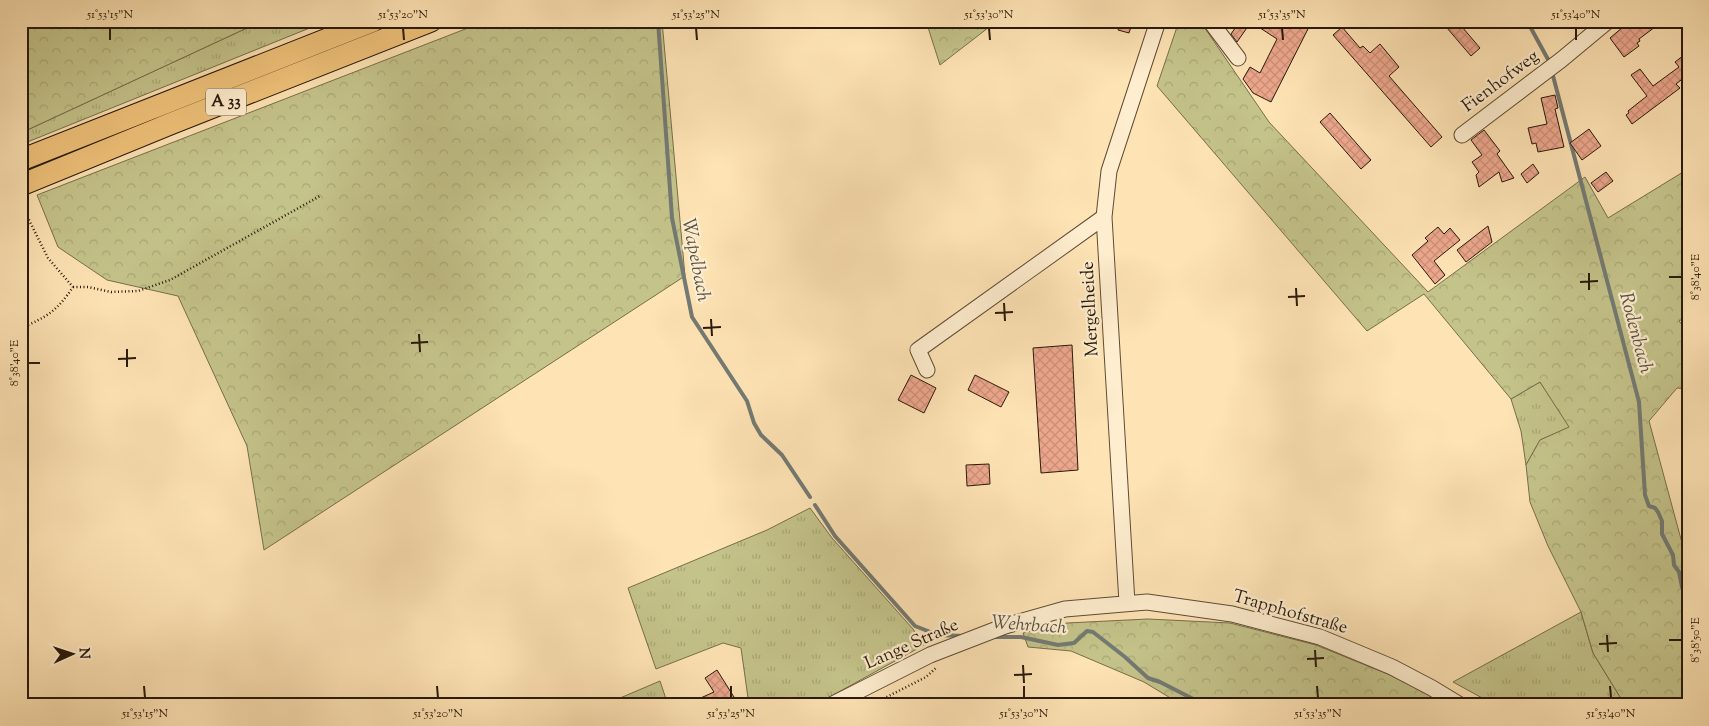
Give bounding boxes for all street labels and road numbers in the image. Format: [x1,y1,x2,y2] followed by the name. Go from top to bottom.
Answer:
[1457,44,1545,120] street label: Fienhofweg
[206,88,246,115] road number: A 33
[1076,261,1106,357] street label: Mergelheide
[1230,584,1350,642] street label: Trapphofstraße
[861,613,963,677] street label: Lange Straße

